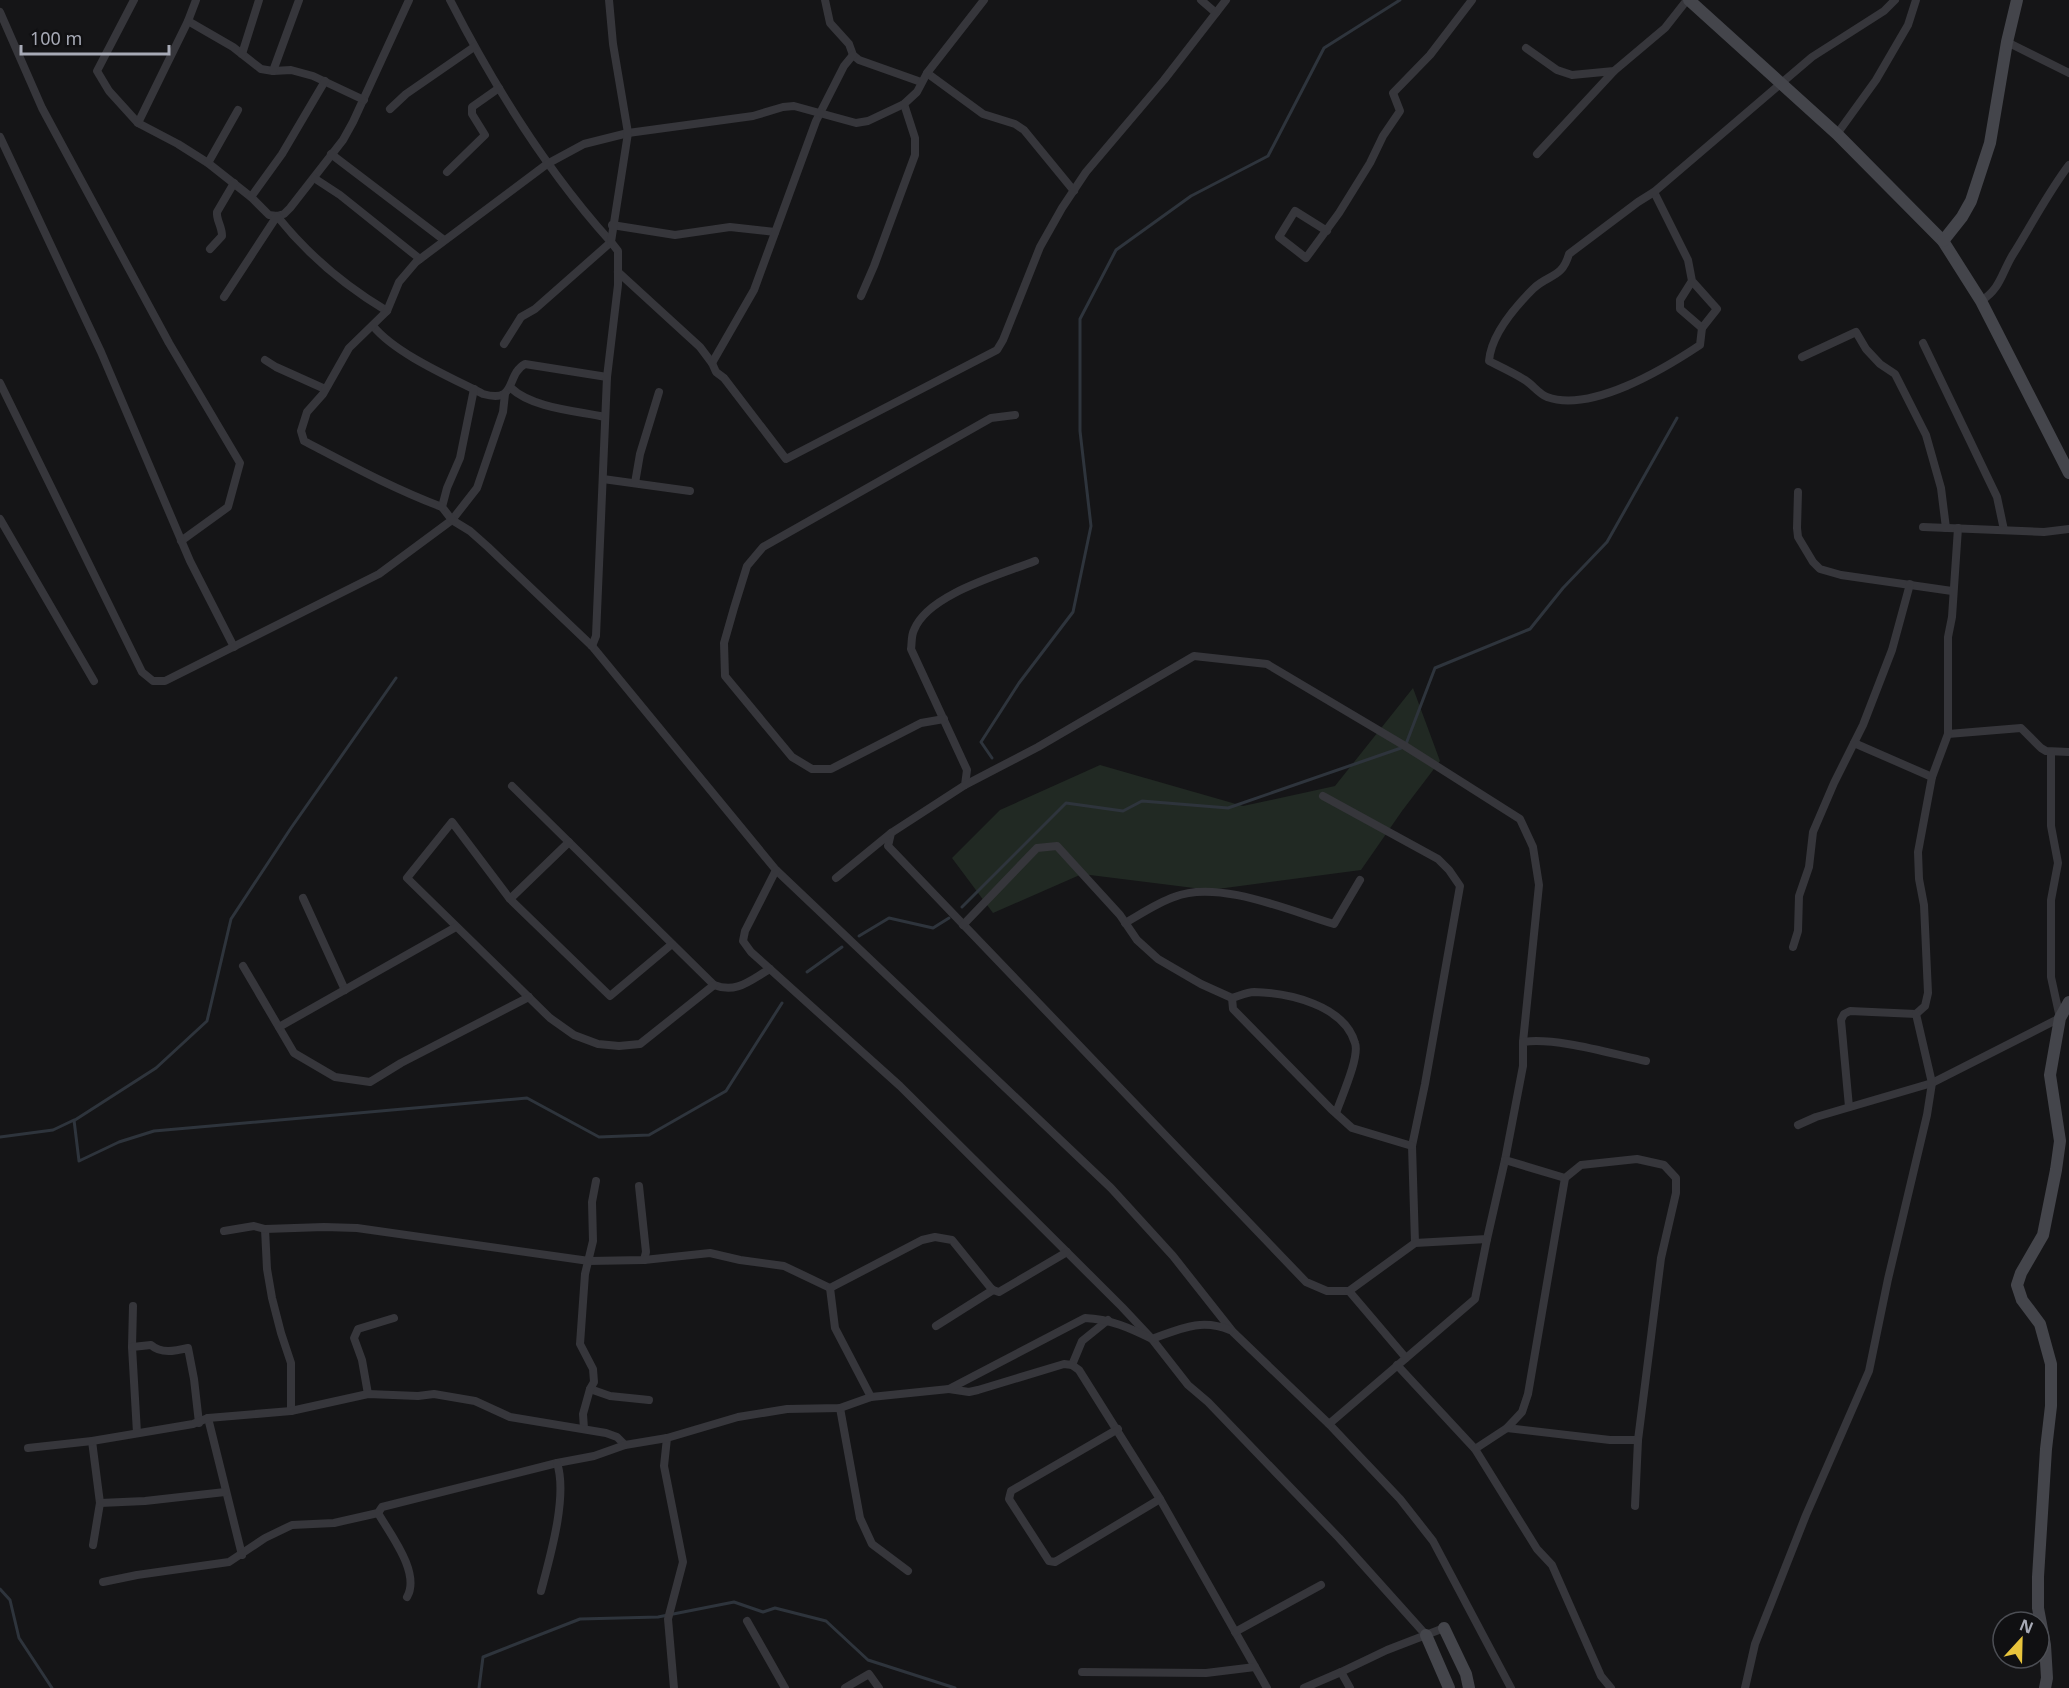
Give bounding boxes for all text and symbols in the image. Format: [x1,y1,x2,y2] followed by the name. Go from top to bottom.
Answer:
[21,18,170,56] scale bar
[30,26,82,50] text: 100 m
[1991,1610,2051,1670] north arrow
[2016,1613,2037,1639] text: N

